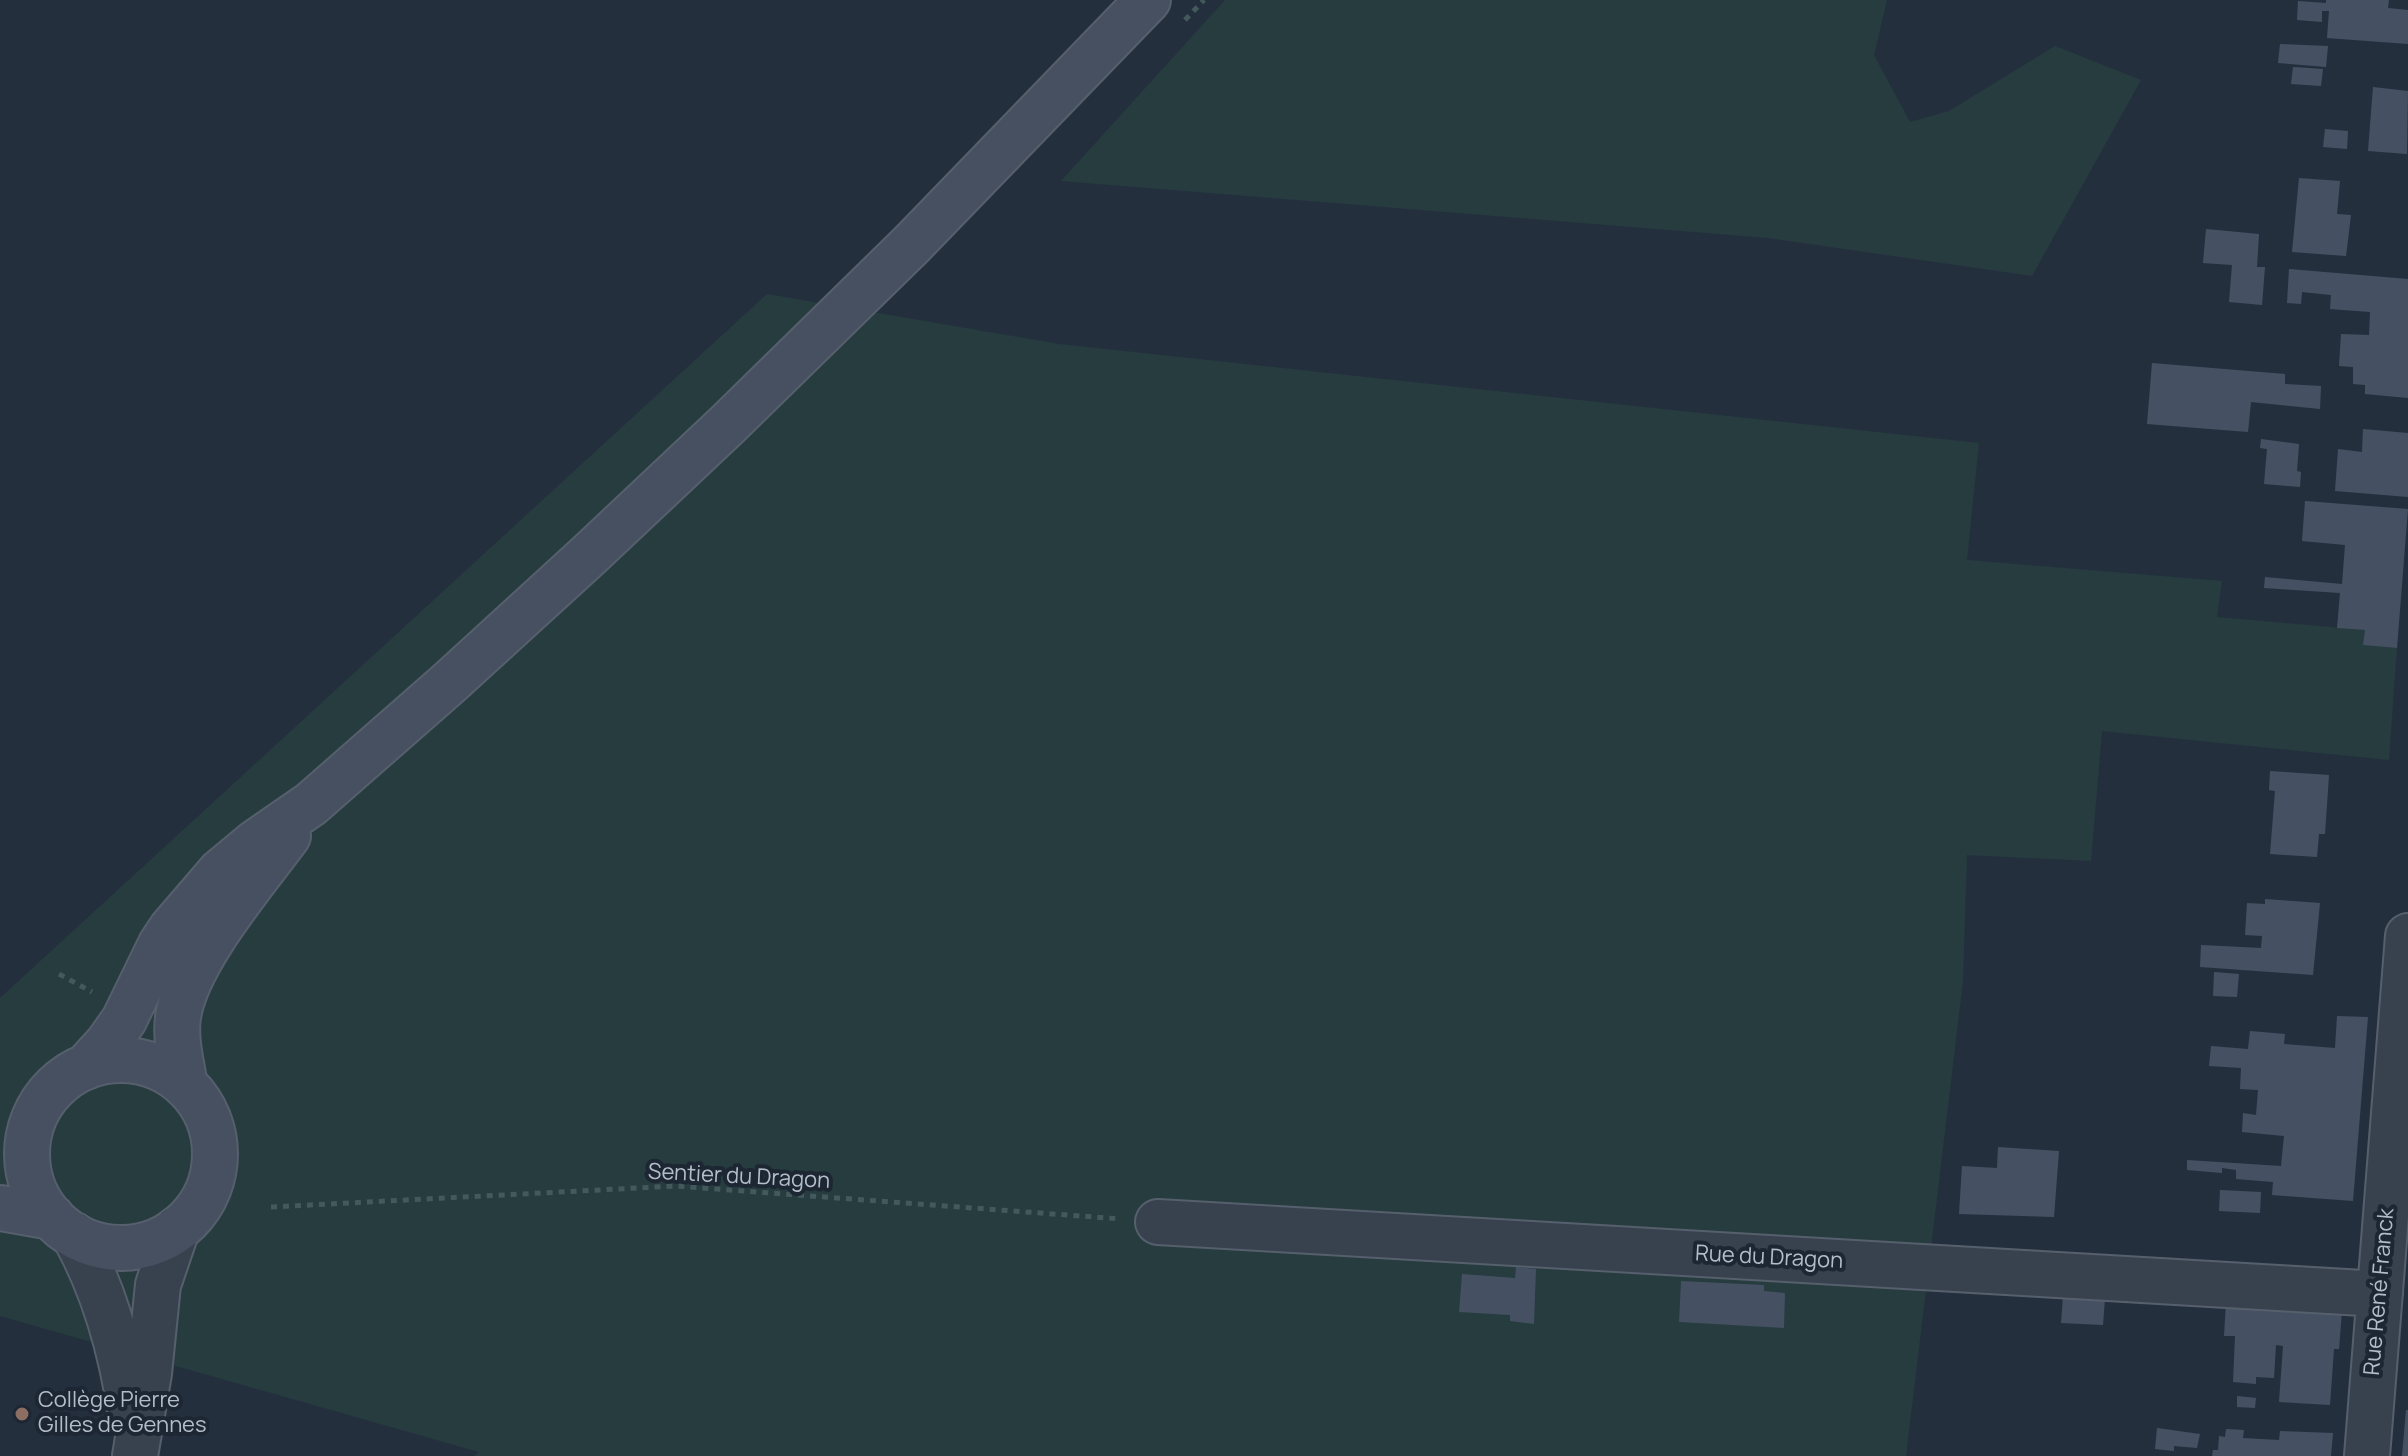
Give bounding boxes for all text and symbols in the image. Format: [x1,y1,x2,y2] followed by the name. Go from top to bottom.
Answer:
[647,1159,831,1195] street label: Sentier du Dragon
[2360,1207,2400,1377] street label: Rue René Franck
[1694,1241,1844,1275] street label: Rue du Dragon
[38,1388,207,1440] place label: Collège Pierre Gilles de Gennes
[13,1405,31,1423] marker: Collège Pierre Gilles de Gennes

